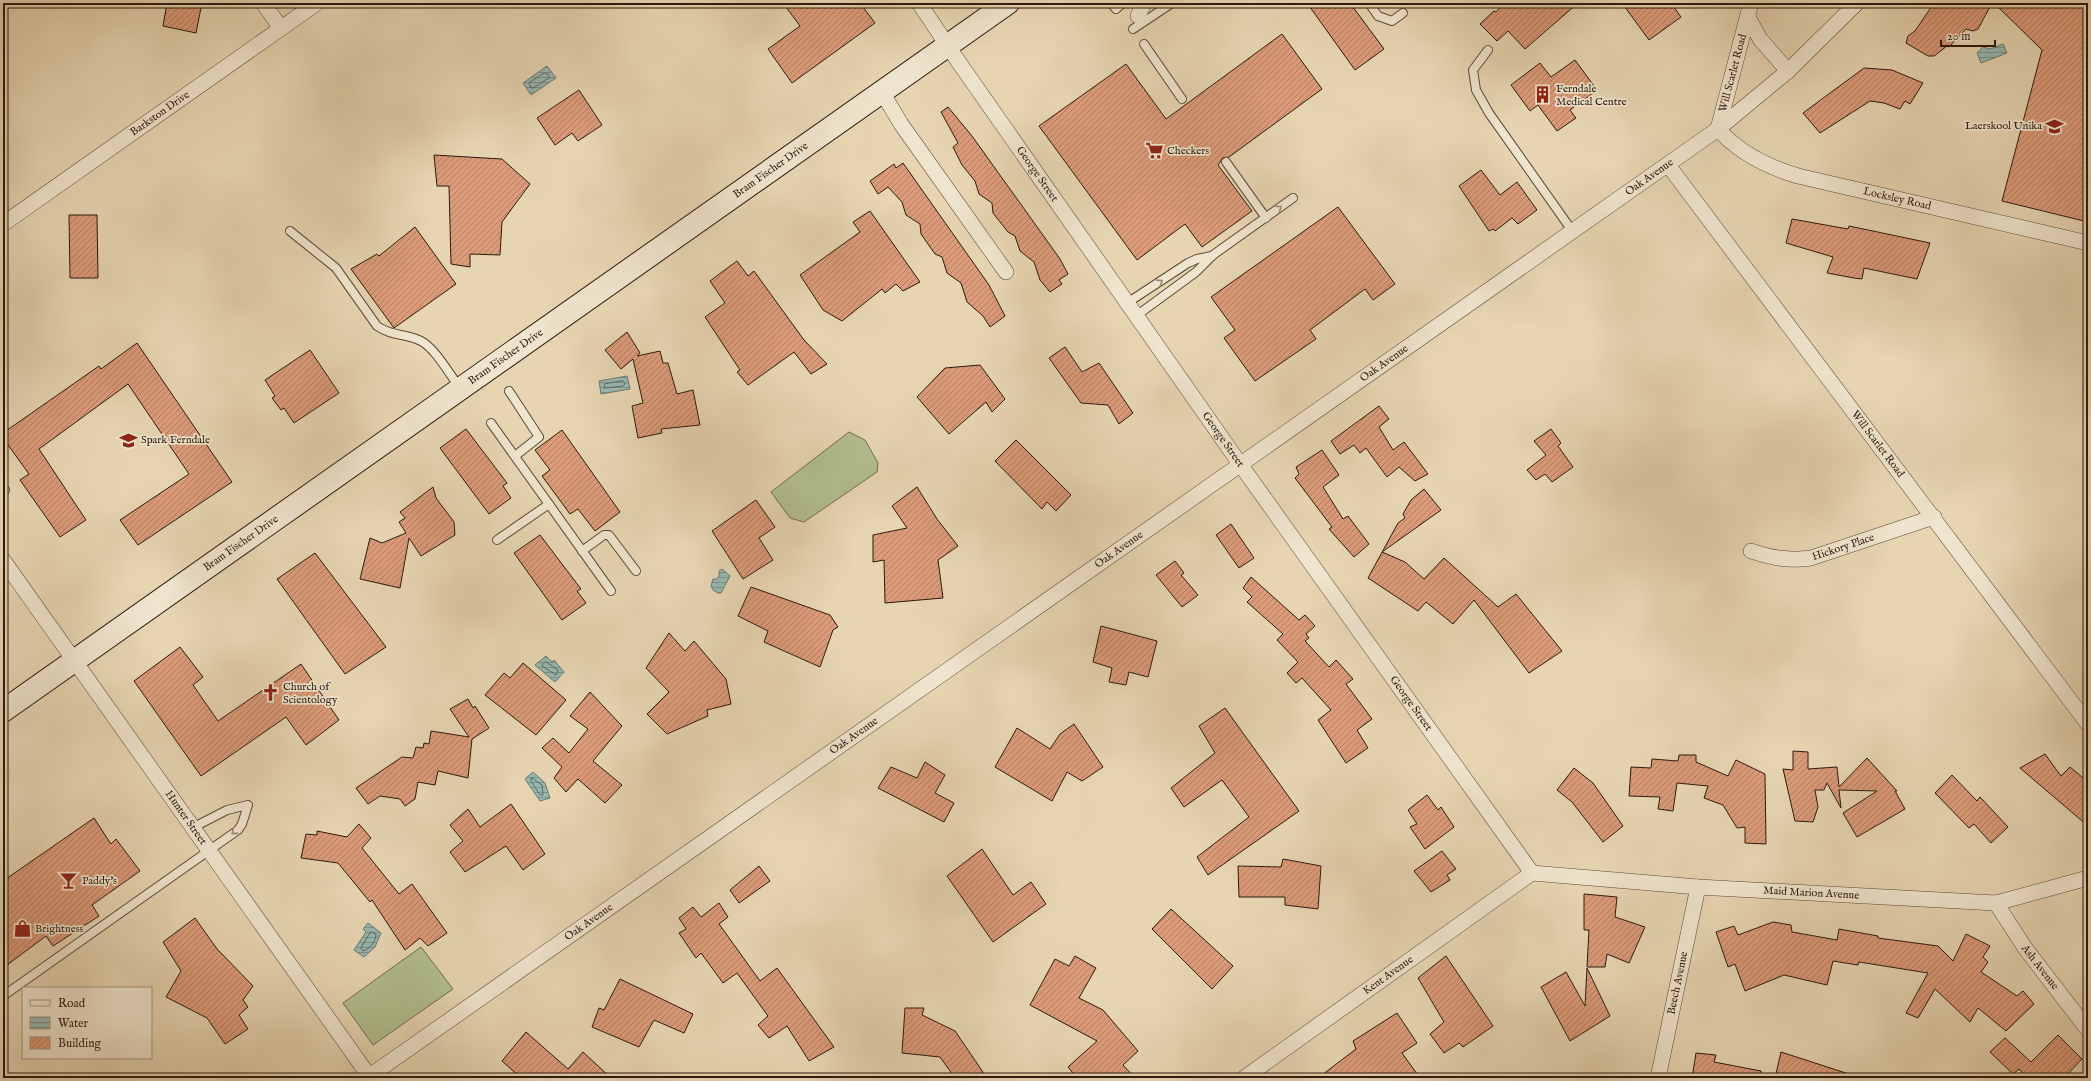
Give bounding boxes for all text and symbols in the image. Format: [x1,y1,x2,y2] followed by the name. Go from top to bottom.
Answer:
[1941,22,1995,48] scale bar
[1947,29,1970,44] text: 20 m
[1716,32,1750,113] street label: Will Scarlet Road
[1556,82,1627,109] place label: Ferndale Medical Centre
[1533,85,1553,105] building icon: Ferndale Medical Centre
[128,88,192,139] street label: Barkston Drive
[2045,116,2065,136] school or university icon: Laerskool Unika
[1965,119,2042,133] place label: Laerskool Unika
[730,139,811,201] street label: Bram Fischer Drive
[1144,141,1164,161] supermarket icon: Checkers
[1013,144,1062,205] street label: George Street
[1167,144,1209,158] place label: Checkers
[1622,156,1676,199] street label: Oak Avenue
[1862,184,1933,214] street label: Locksley Road
[1275,205,1282,213] one-way arrow
[1156,279,1163,287] one-way arrow
[466,326,546,388] street label: Bram Fischer Drive
[1357,342,1411,385] street label: Oak Avenue
[1848,408,1907,480] street label: Will Scarlet Road
[1199,409,1247,470] street label: George Street
[118,430,138,450] school or university icon: Spark Ferndale
[141,433,210,447] place label: Spark Ferndale
[201,512,281,575] street label: Bram Fischer Drive
[1092,528,1146,572] street label: Oak Avenue
[1810,530,1876,564] street label: Hickory Place
[1387,673,1436,734] street label: George Street
[283,680,338,707] place label: Church of Scientology
[260,683,280,703] church icon: Church of Scientology
[827,714,881,758] street label: Oak Avenue
[162,788,210,848] street label: Hunter Street
[231,828,239,835] one-way arrow
[59,871,79,891] bar icon: Paddy's
[82,874,117,888] place label: Paddy's
[1763,884,1860,903] street label: Maid Marion Avenue
[562,900,616,944] street label: Oak Avenue
[12,919,32,939] shop icon: Brightness
[35,922,84,936] place label: Brightness
[2018,941,2062,993] street label: Ash Avenue
[1664,950,1691,1016] street label: Beech Avenue
[1360,953,1416,998] street label: Kent Avenue
[22,987,152,1059] legend
[58,996,86,1011] text: Road
[58,1016,89,1031] text: Water
[58,1036,102,1051] text: Building

